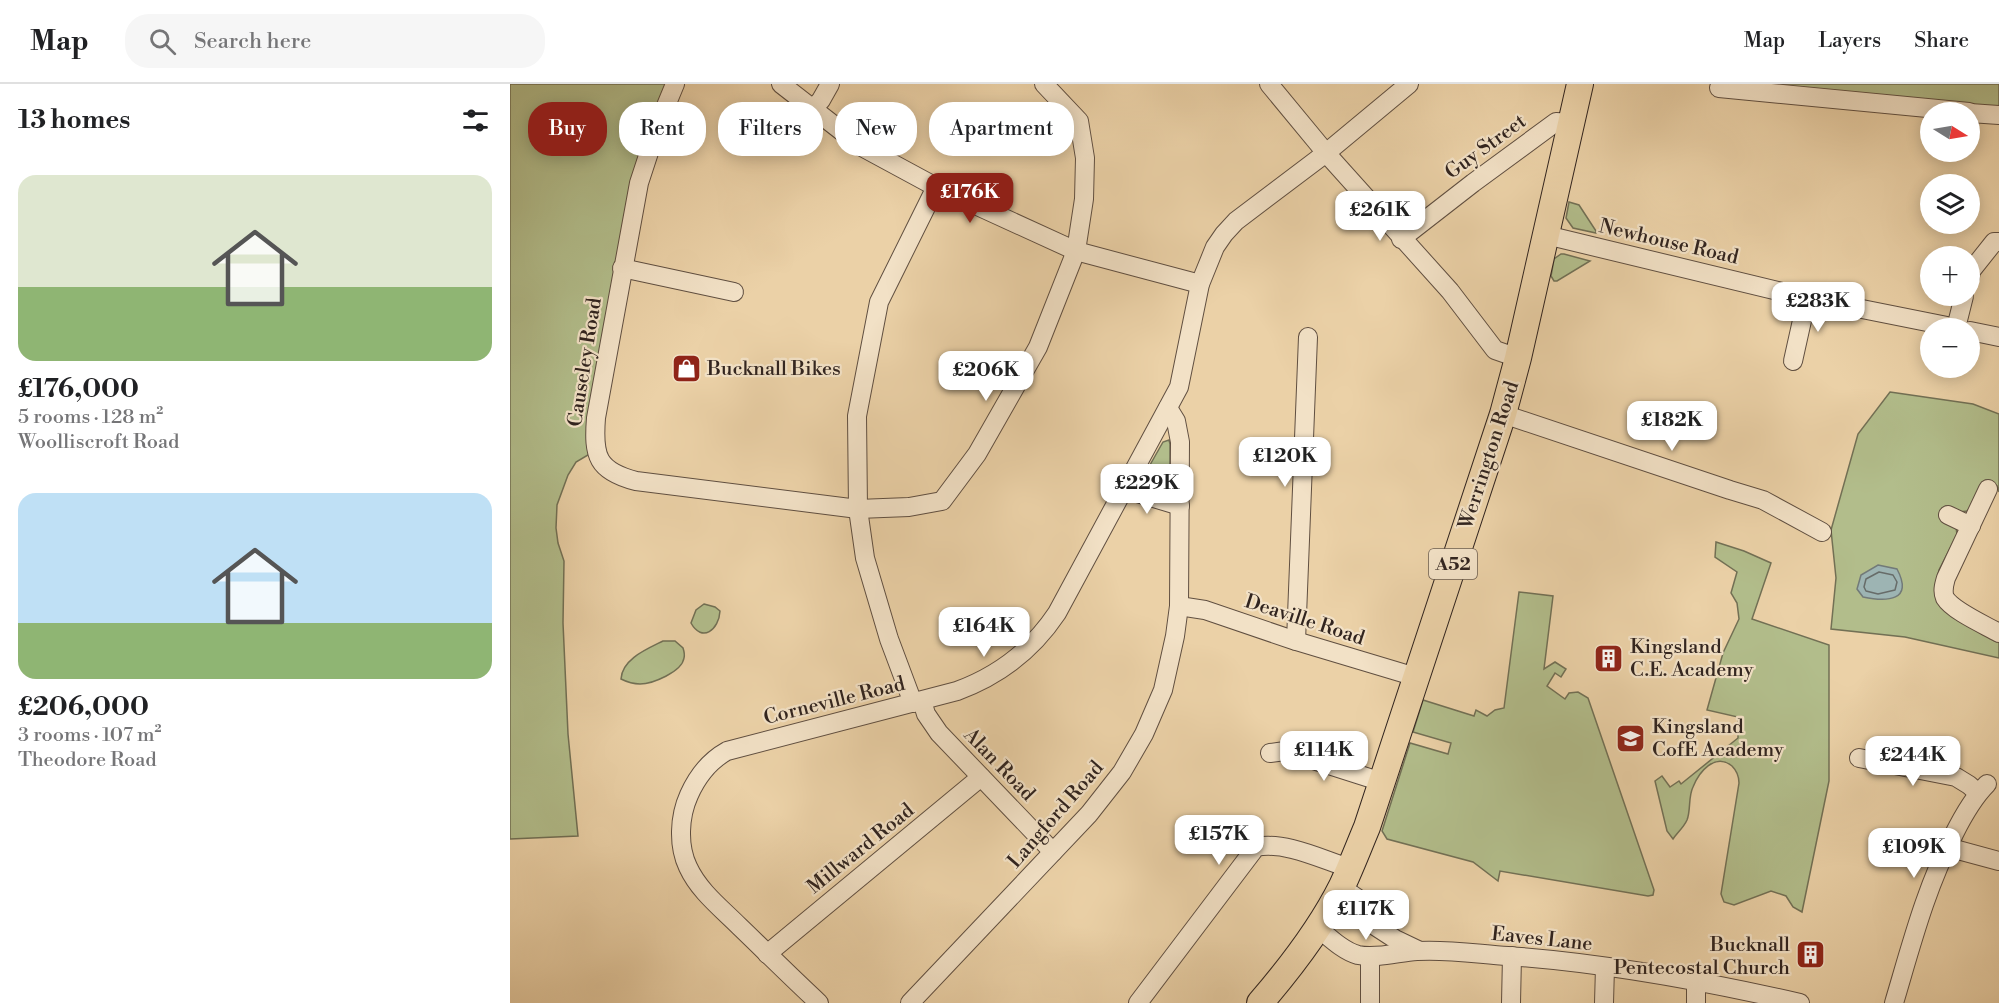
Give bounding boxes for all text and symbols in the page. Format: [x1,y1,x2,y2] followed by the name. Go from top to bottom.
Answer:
[125,14,545,68] search box
[30,24,89,59] text: Map
[146,25,179,58] icon: search
[194,28,311,55] text: Search here
[1744,28,1785,54] text: Map
[1818,28,1881,54] text: Layers
[1914,28,1969,54] text: Share
[528,102,607,156] chip: Buy
[619,102,706,156] chip: Rent
[718,102,823,156] chip: Filters
[835,102,917,156] chip: New
[929,102,1074,156] chip: Apartment
[1920,102,1980,162] north arrow
[1920,102,1980,378] map controls
[18,104,130,136] text: 13 homes
[459,104,492,137] icon: filters
[1440,109,1531,185] street label: Guy Street
[928,173,1012,224] pin: £176K
[1920,174,1980,234] button: layers
[940,180,1000,205] text: £176K
[1338,191,1422,242] pin: £261K
[1349,198,1411,223] text: £261K
[201,214,309,322] icon: home
[1596,214,1741,271] street label: Newhouse Road
[1920,246,1980,306] button: +
[1776,282,1860,333] pin: £283K
[1786,289,1850,314] text: £283K
[563,295,608,429] street label: Causeley Road
[1920,318,1980,378] button: −
[944,351,1028,402] pin: £206K
[670,352,702,384] shop icon: Bucknall Bikes
[706,357,841,382] place label: Bucknall Bikes
[952,358,1020,383] text: £206K
[18,373,139,405] text: £176,000
[1453,378,1525,534] street label: Werrington Road
[1630,401,1714,452] pin: £182K
[18,405,163,430] text: 5 rooms · 128 m²
[1641,408,1703,433] text: £182K
[18,430,179,455] text: Woolliscroft Road
[1243,437,1327,488] pin: £120K
[1253,444,1317,469] text: £120K
[1105,464,1189,515] pin: £229K
[1115,471,1180,496] text: £229K
[201,532,309,640] icon: home
[1429,549,1477,579] road number: A52
[1241,589,1368,652] street label: Deaville Road
[942,607,1026,658] pin: £164K
[953,614,1015,639] text: £164K
[1630,635,1754,683] place label: Kingsland C.E. Academy
[1593,642,1625,674] building icon: Kingsland C.E. Academy
[761,672,908,731] street label: Corneville Road
[18,691,149,723] text: £206,000
[1652,715,1784,763] place label: Kingsland CofE Academy
[957,722,1040,807] street label: Alan Road
[1615,722,1647,754] school or university icon: Kingsland CofE Academy
[18,723,162,748] text: 3 rooms · 107 m²
[1282,731,1366,782] pin: £114K
[1871,736,1955,787] pin: £244K
[1294,738,1354,763] text: £114K
[1879,743,1947,768] text: £244K
[18,748,157,773] text: Theodore Road
[1003,756,1110,874] street label: Langford Road
[802,798,920,900] street label: Millward Road
[1177,815,1261,866] pin: £157K
[1189,822,1249,847] text: £157K
[1872,828,1956,879] pin: £109K
[1882,835,1946,860] text: £109K
[1324,890,1408,941] pin: £117K
[1337,897,1395,922] text: £117K
[1490,922,1594,957] street label: Eaves Lane
[1613,933,1790,981] place label: Bucknall Pentecostal Church
[1795,939,1827,971] building icon: Bucknall Pentecostal Church

